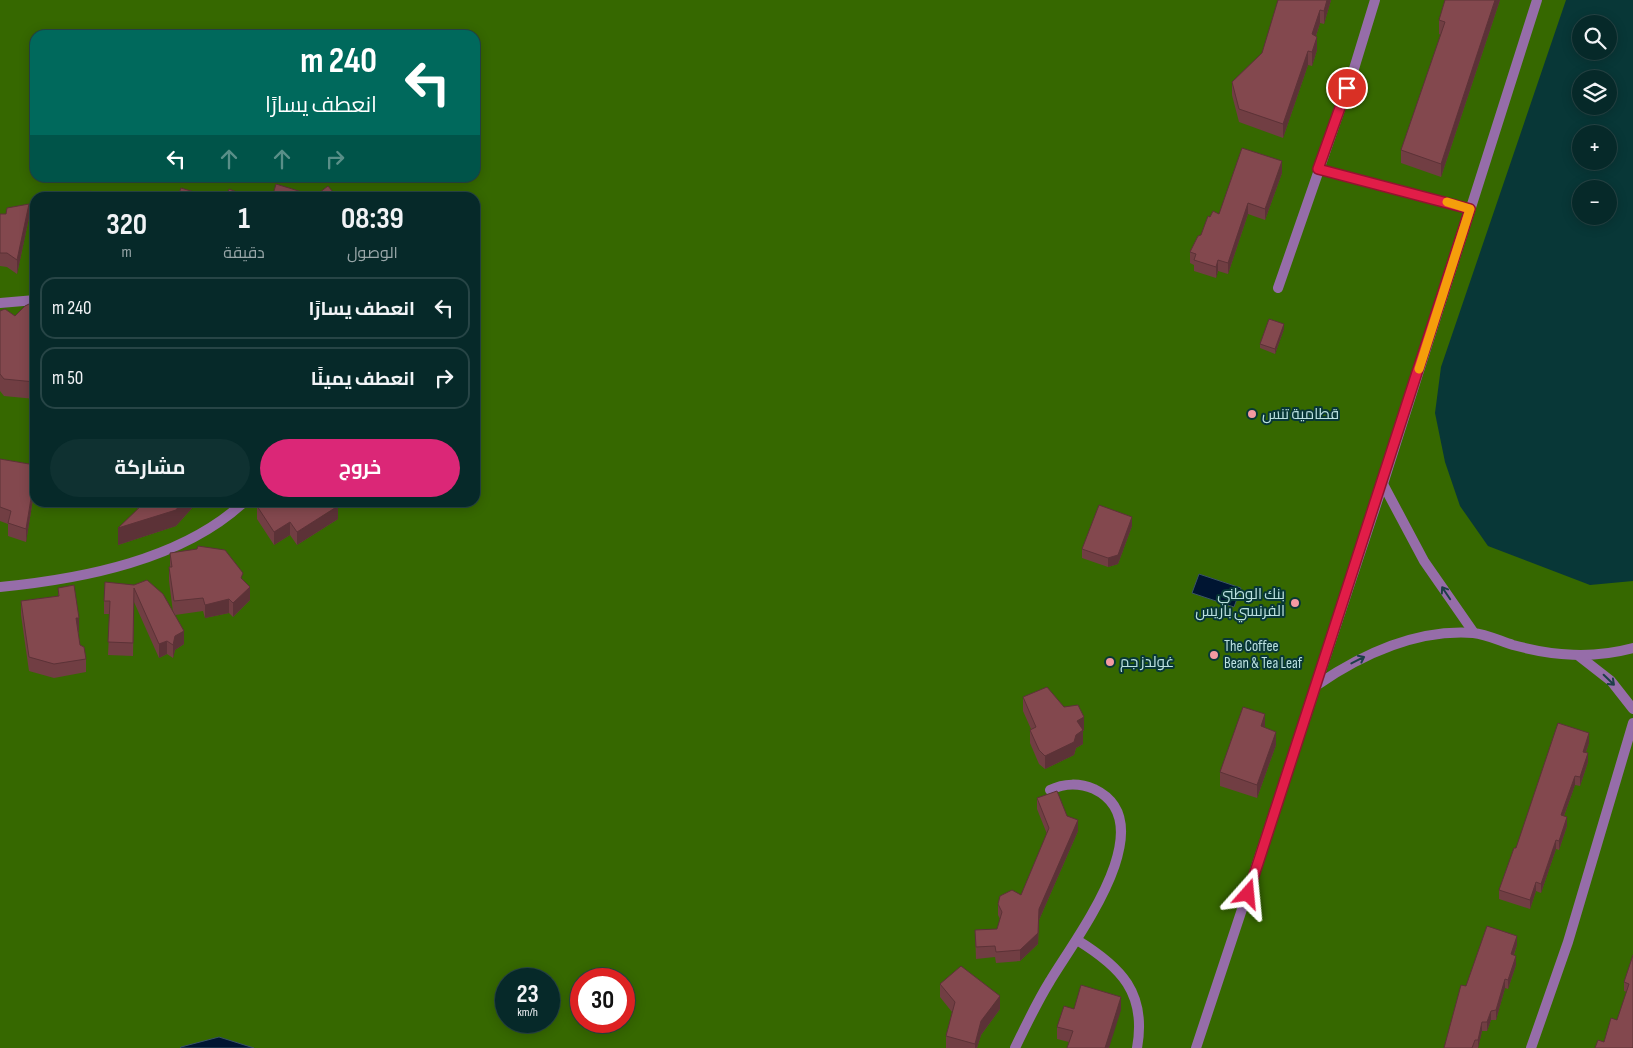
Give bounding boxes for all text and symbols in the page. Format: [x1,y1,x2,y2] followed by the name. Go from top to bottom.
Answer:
[1572,15,1617,225] map controls
[1572,15,1617,60] button: search
[300,40,377,83] text: 240 m
[395,50,460,115] icon: left
[1326,67,1368,109] pin
[1572,70,1617,115] button: layers
[1333,74,1361,102] icon: arrive
[265,92,377,119] text: انعطف يسارًا
[1572,125,1617,170] button: +
[162,145,190,173] icon: left
[215,145,243,173] icon: ahead
[268,145,296,173] icon: ahead
[321,145,349,173] icon: right
[1572,180,1617,225] button: −
[238,201,250,237] text: 1
[341,201,404,237] text: 08:39
[106,207,147,243] text: 320
[121,243,132,262] text: m
[223,244,265,263] text: دقيقة
[347,244,398,263] text: الوصول
[430,294,458,322] icon: left
[52,297,91,320] text: 240 m
[308,298,415,321] text: انعطف يسارًا
[430,364,458,392] icon: right
[52,367,83,390] text: 50 m
[311,368,415,391] text: انعطف يمينًا
[1262,405,1339,424] place label: قطامية تنس
[1246,408,1258,420] marker: قطامية تنس
[50,439,250,497] button: مشاركة
[260,439,460,497] button: خروج
[1195,585,1285,623] place label: بنك الوطني الفرنسي باريس
[1441,586,1451,600] one-way arrow
[1289,597,1301,609] marker: بنك الوطني الفرنسي باريس
[1224,637,1303,673] place label: The Coffee Bean & Tea Leaf
[1208,649,1220,661] marker: The Coffee Bean & Tea Leaf
[1120,653,1174,672] place label: غولدز جم
[1351,655,1366,665] one-way arrow
[1104,656,1116,668] marker: غولدز جم
[1603,674,1615,686] one-way arrow
[1221,867,1273,919] position arrow
[570,968,635,1033] speed limit sign: 30
[516,979,539,1010] text: 23
[517,1005,538,1020] text: km/h

